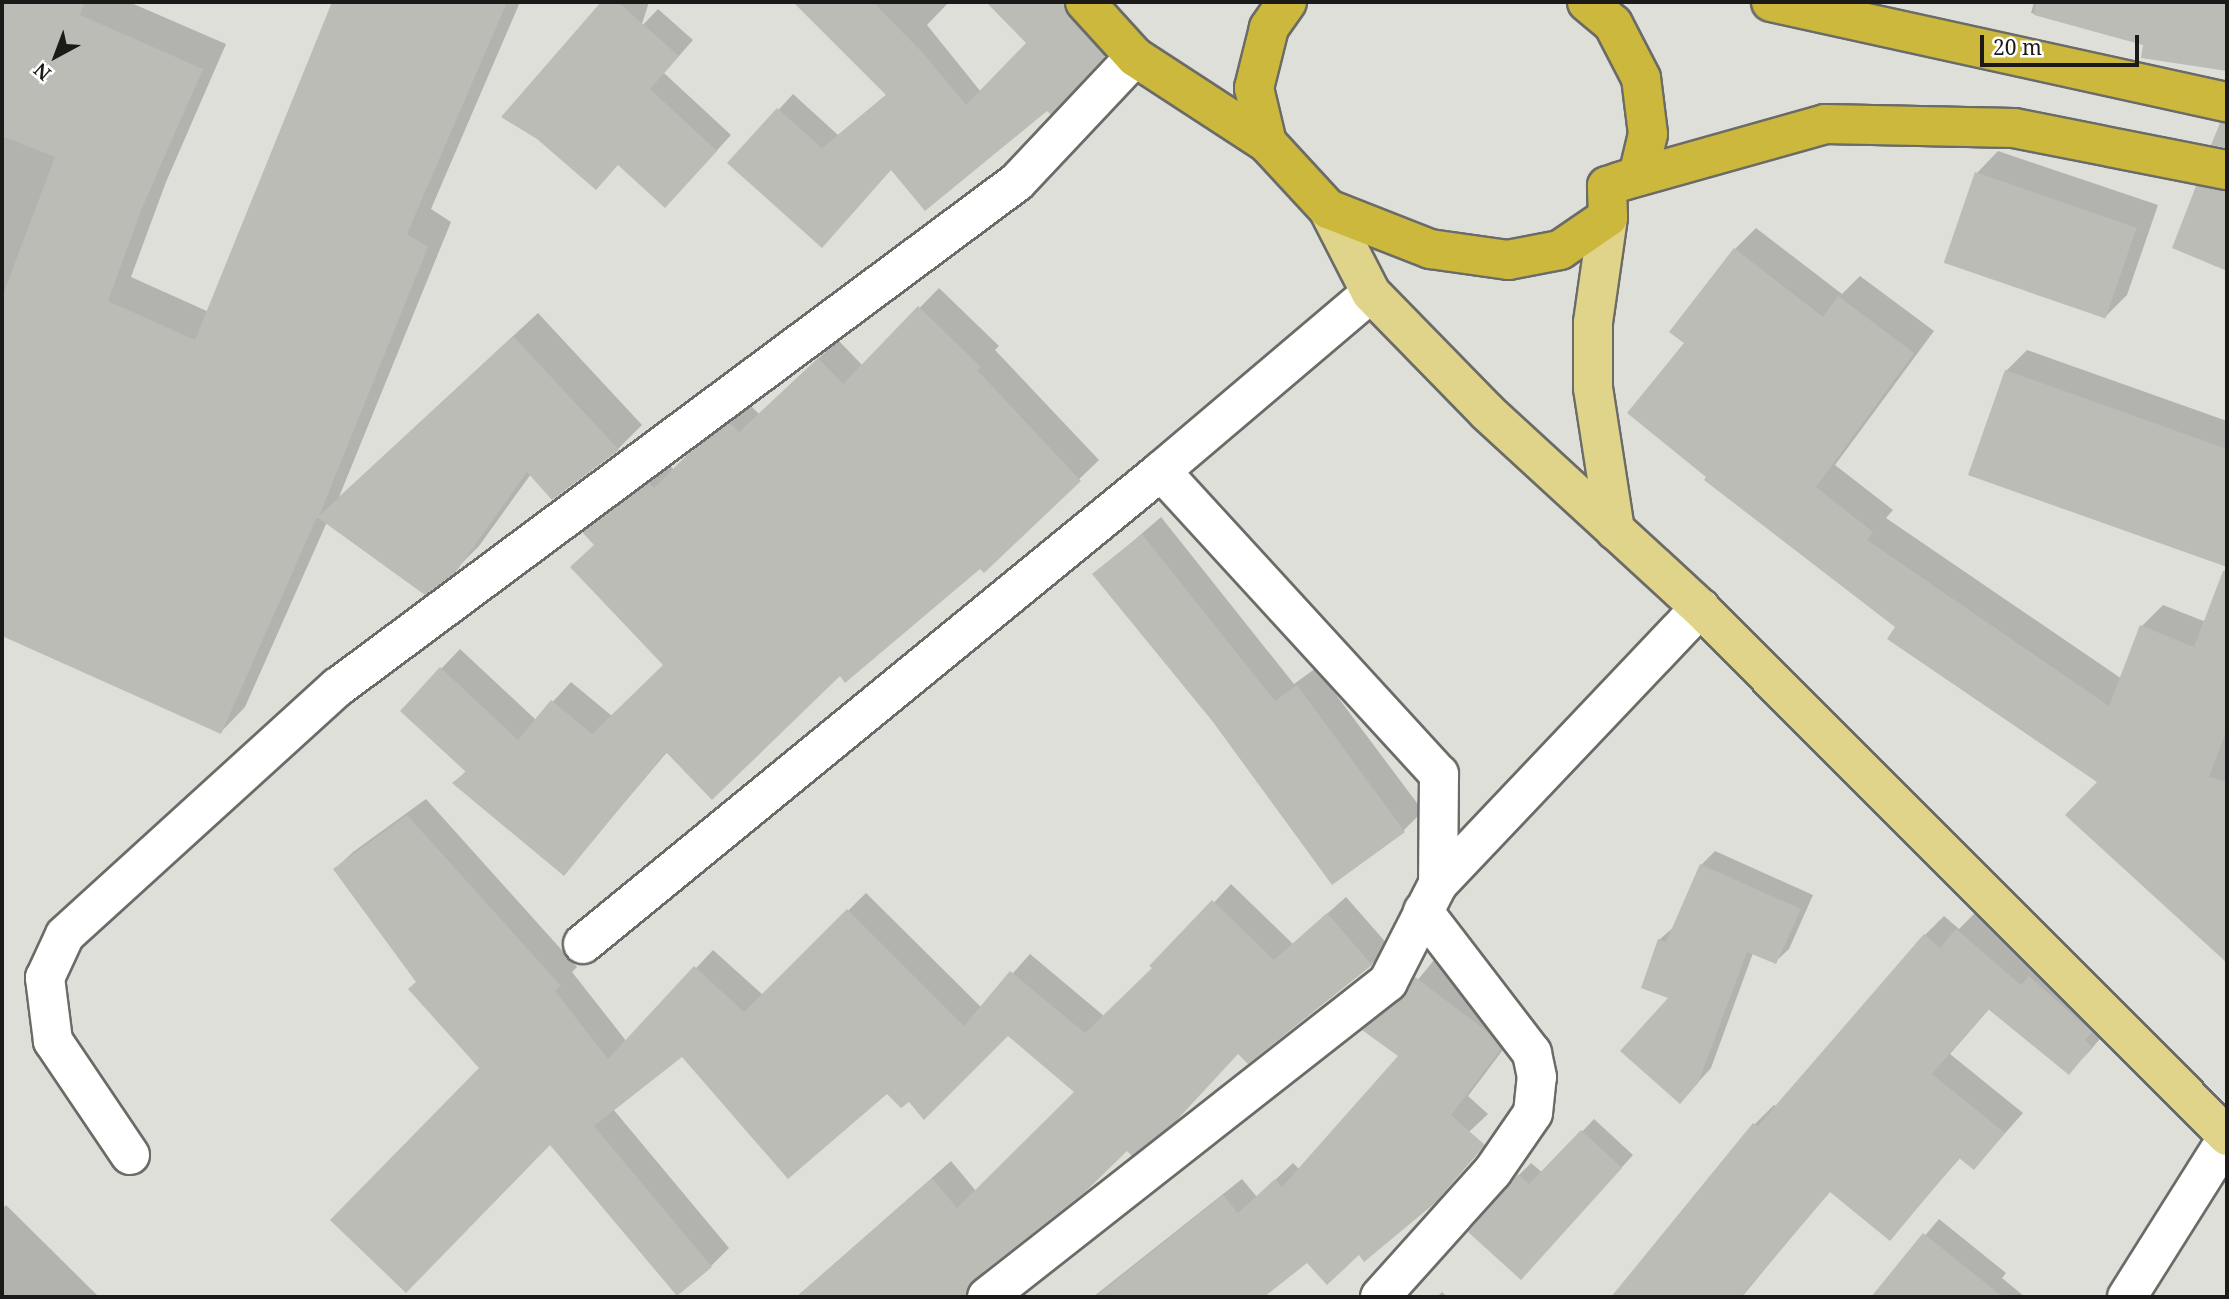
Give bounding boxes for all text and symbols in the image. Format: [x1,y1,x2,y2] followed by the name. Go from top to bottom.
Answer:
[21,21,91,91] north arrow
[1984,21,2143,65] scale bar
[1993,33,2042,61] text: 20 m
[28,57,56,87] text: N

